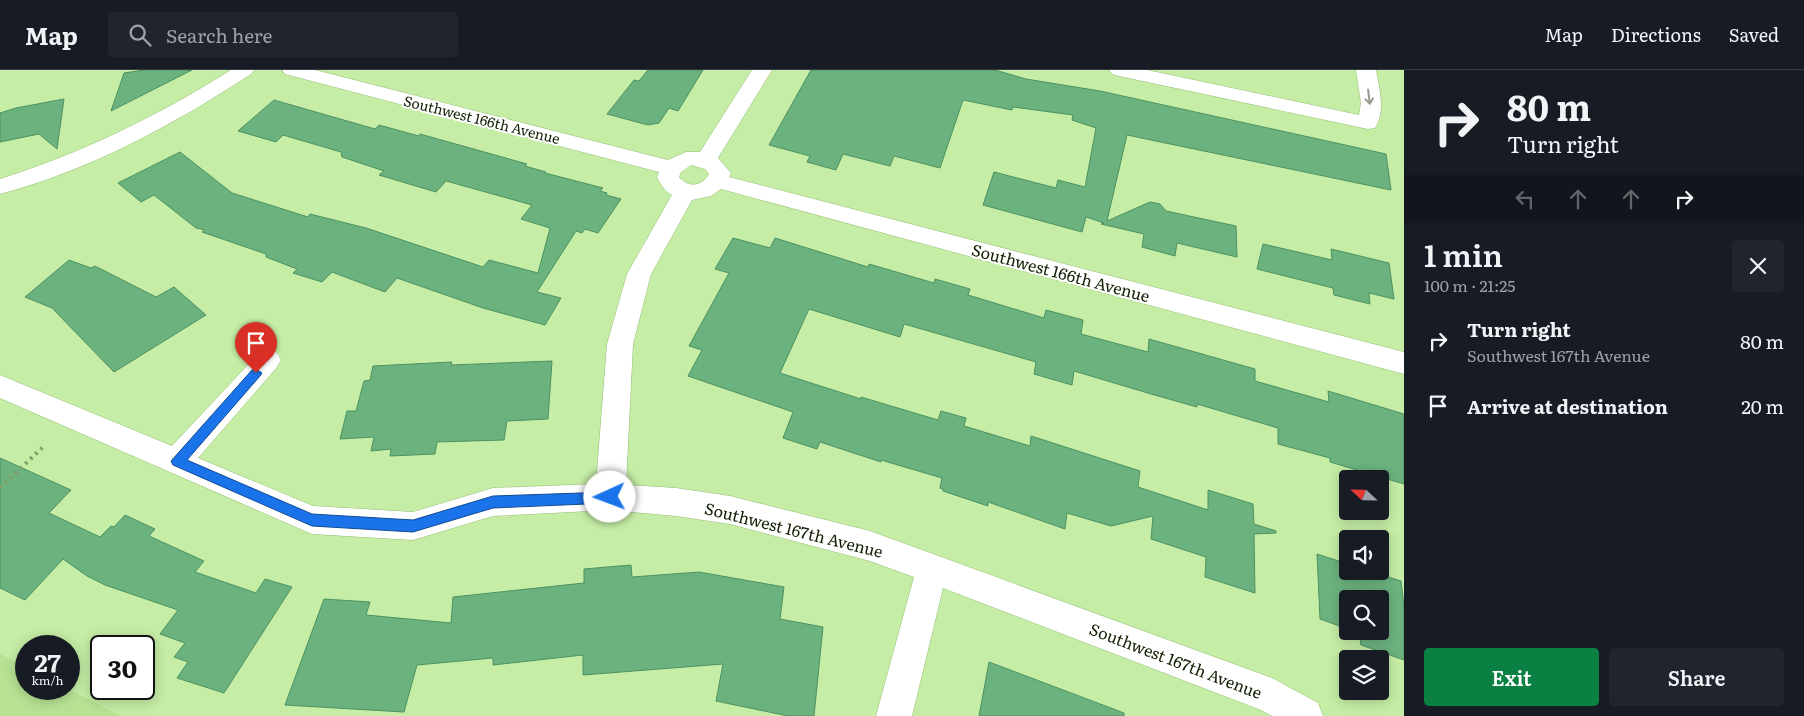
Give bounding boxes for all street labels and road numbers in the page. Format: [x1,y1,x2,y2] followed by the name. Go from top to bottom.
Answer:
[402,90,562,148] street label: Southwest 166th Avenue
[969,237,1153,307] street label: Southwest 166th Avenue
[702,495,886,563] street label: Southwest 167th Avenue
[1086,616,1266,704] street label: Southwest 167th Avenue

